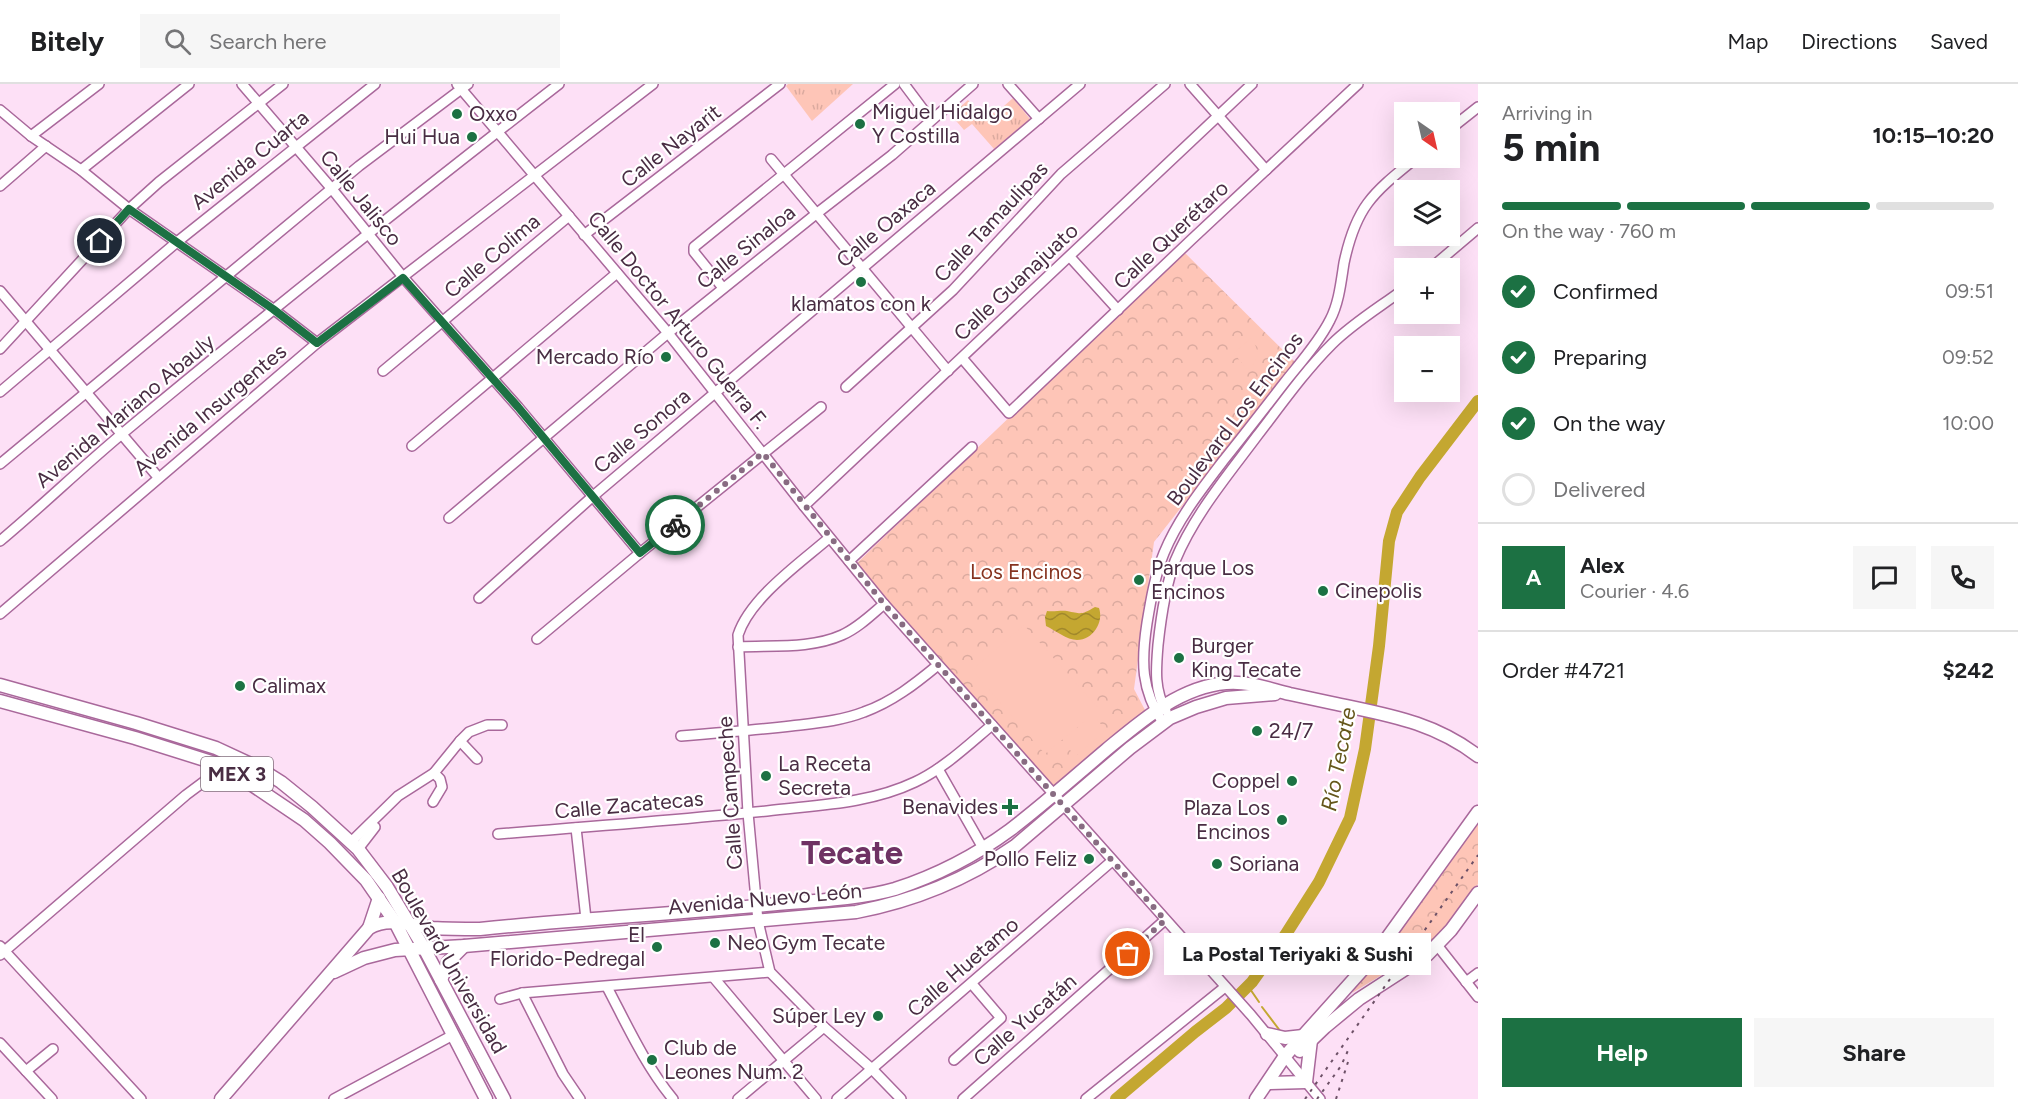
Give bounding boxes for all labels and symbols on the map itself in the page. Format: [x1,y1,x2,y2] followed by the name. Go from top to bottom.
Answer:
[616,99,726,192] street label: Calle Nayarit
[872,99,1013,148] place label: Miguel Hidalgo Y Costilla
[469,101,517,126] place label: Oxxo
[1394,102,1460,168] north arrow
[186,105,314,215] street label: Avenida Cuarta
[450,107,464,121] marker: Oxxo
[853,117,867,131] marker: Miguel Hidalgo Y Costilla
[384,124,460,149] place label: Hui Hua
[465,130,479,144] marker: Hui Hua
[315,145,408,251] street label: Calle Jalisco
[928,156,1053,287] street label: Calle Tamaulipas
[831,175,940,272] street label: Calle Oaxaca
[1108,175,1233,294] street label: Calle Querétaro
[691,199,800,294] street label: Calle Sinaloa
[583,206,774,433] street label: Calle Doctor Arturo Guerra F.
[439,208,545,303] street label: Calle Colima
[74,215,125,266] pin
[948,218,1083,346] street label: Calle Guanajuato
[854,275,868,289] marker: klamatos con k
[791,291,932,316] place label: klamatos con k
[1161,327,1308,510] street label: Boulevard Los Encinos
[30,328,219,493] street label: Avenida Mariano Abauly
[128,338,291,481] street label: Avenida Insurgentes
[536,344,654,369] place label: Mercado Río
[659,350,673,364] marker: Mercado Río
[588,383,695,478] street label: Calle Sonora
[645,495,705,555] courier
[1151,555,1254,604] place label: Parque Los Encinos
[970,559,1082,584] park label: Los Encinos
[1132,573,1146,587] marker: Parque Los Encinos
[1335,578,1422,603] place label: Cinepolis
[1316,584,1330,598] marker: Cinepolis
[1191,633,1301,682] place label: Burger King Tecate
[1172,651,1186,665] marker: Burger King Tecate
[252,673,326,698] place label: Calimax
[233,679,247,693] marker: Calimax
[1315,705,1362,813] water label: Río Tecate
[712,715,747,871] street label: Calle Campeche
[1269,718,1313,743] place label: 24/7
[1250,724,1264,738] marker: 24/7
[778,751,871,800] place label: La Receta Secreta
[201,757,273,791] road number: MEX 3
[1212,768,1280,793] place label: Coppel
[759,769,773,783] marker: La Receta Secreta
[1285,774,1299,788] marker: Coppel
[554,786,704,823] street label: Calle Zacatecas
[902,794,998,819] place label: Benavides
[1183,795,1270,844] place label: Plaza Los Encinos
[1003,800,1017,814] marker: Benavides
[1275,813,1289,827] marker: Plaza Los Encinos
[801,833,903,872] district label: Tecate
[984,846,1077,871] place label: Pollo Feliz
[1229,851,1299,876] place label: Soriana
[1082,852,1096,866] marker: Pollo Feliz
[1210,857,1224,871] marker: Soriana
[386,864,513,1058] street label: Boulevard Universidad
[667,878,863,919] street label: Avenida Nuevo León
[902,911,1023,1022] street label: Calle Huetamo
[490,922,645,971] place label: El Florido-Pedregal
[1102,928,1153,979] pin
[727,930,885,955] place label: Neo Gym Tecate
[1164,933,1431,975] callout: La Postal Teriyaki & Sushi
[708,936,722,950] marker: Neo Gym Tecate
[650,940,664,954] marker: El Florido-Pedregal
[968,968,1081,1071] street label: Calle Yucatán
[772,1003,866,1028] place label: Súper Ley
[871,1009,885,1023] marker: Súper Ley
[664,1035,804,1084] place label: Club de Leones Num. 2
[645,1053,659,1067] marker: Club de Leones Num. 2

